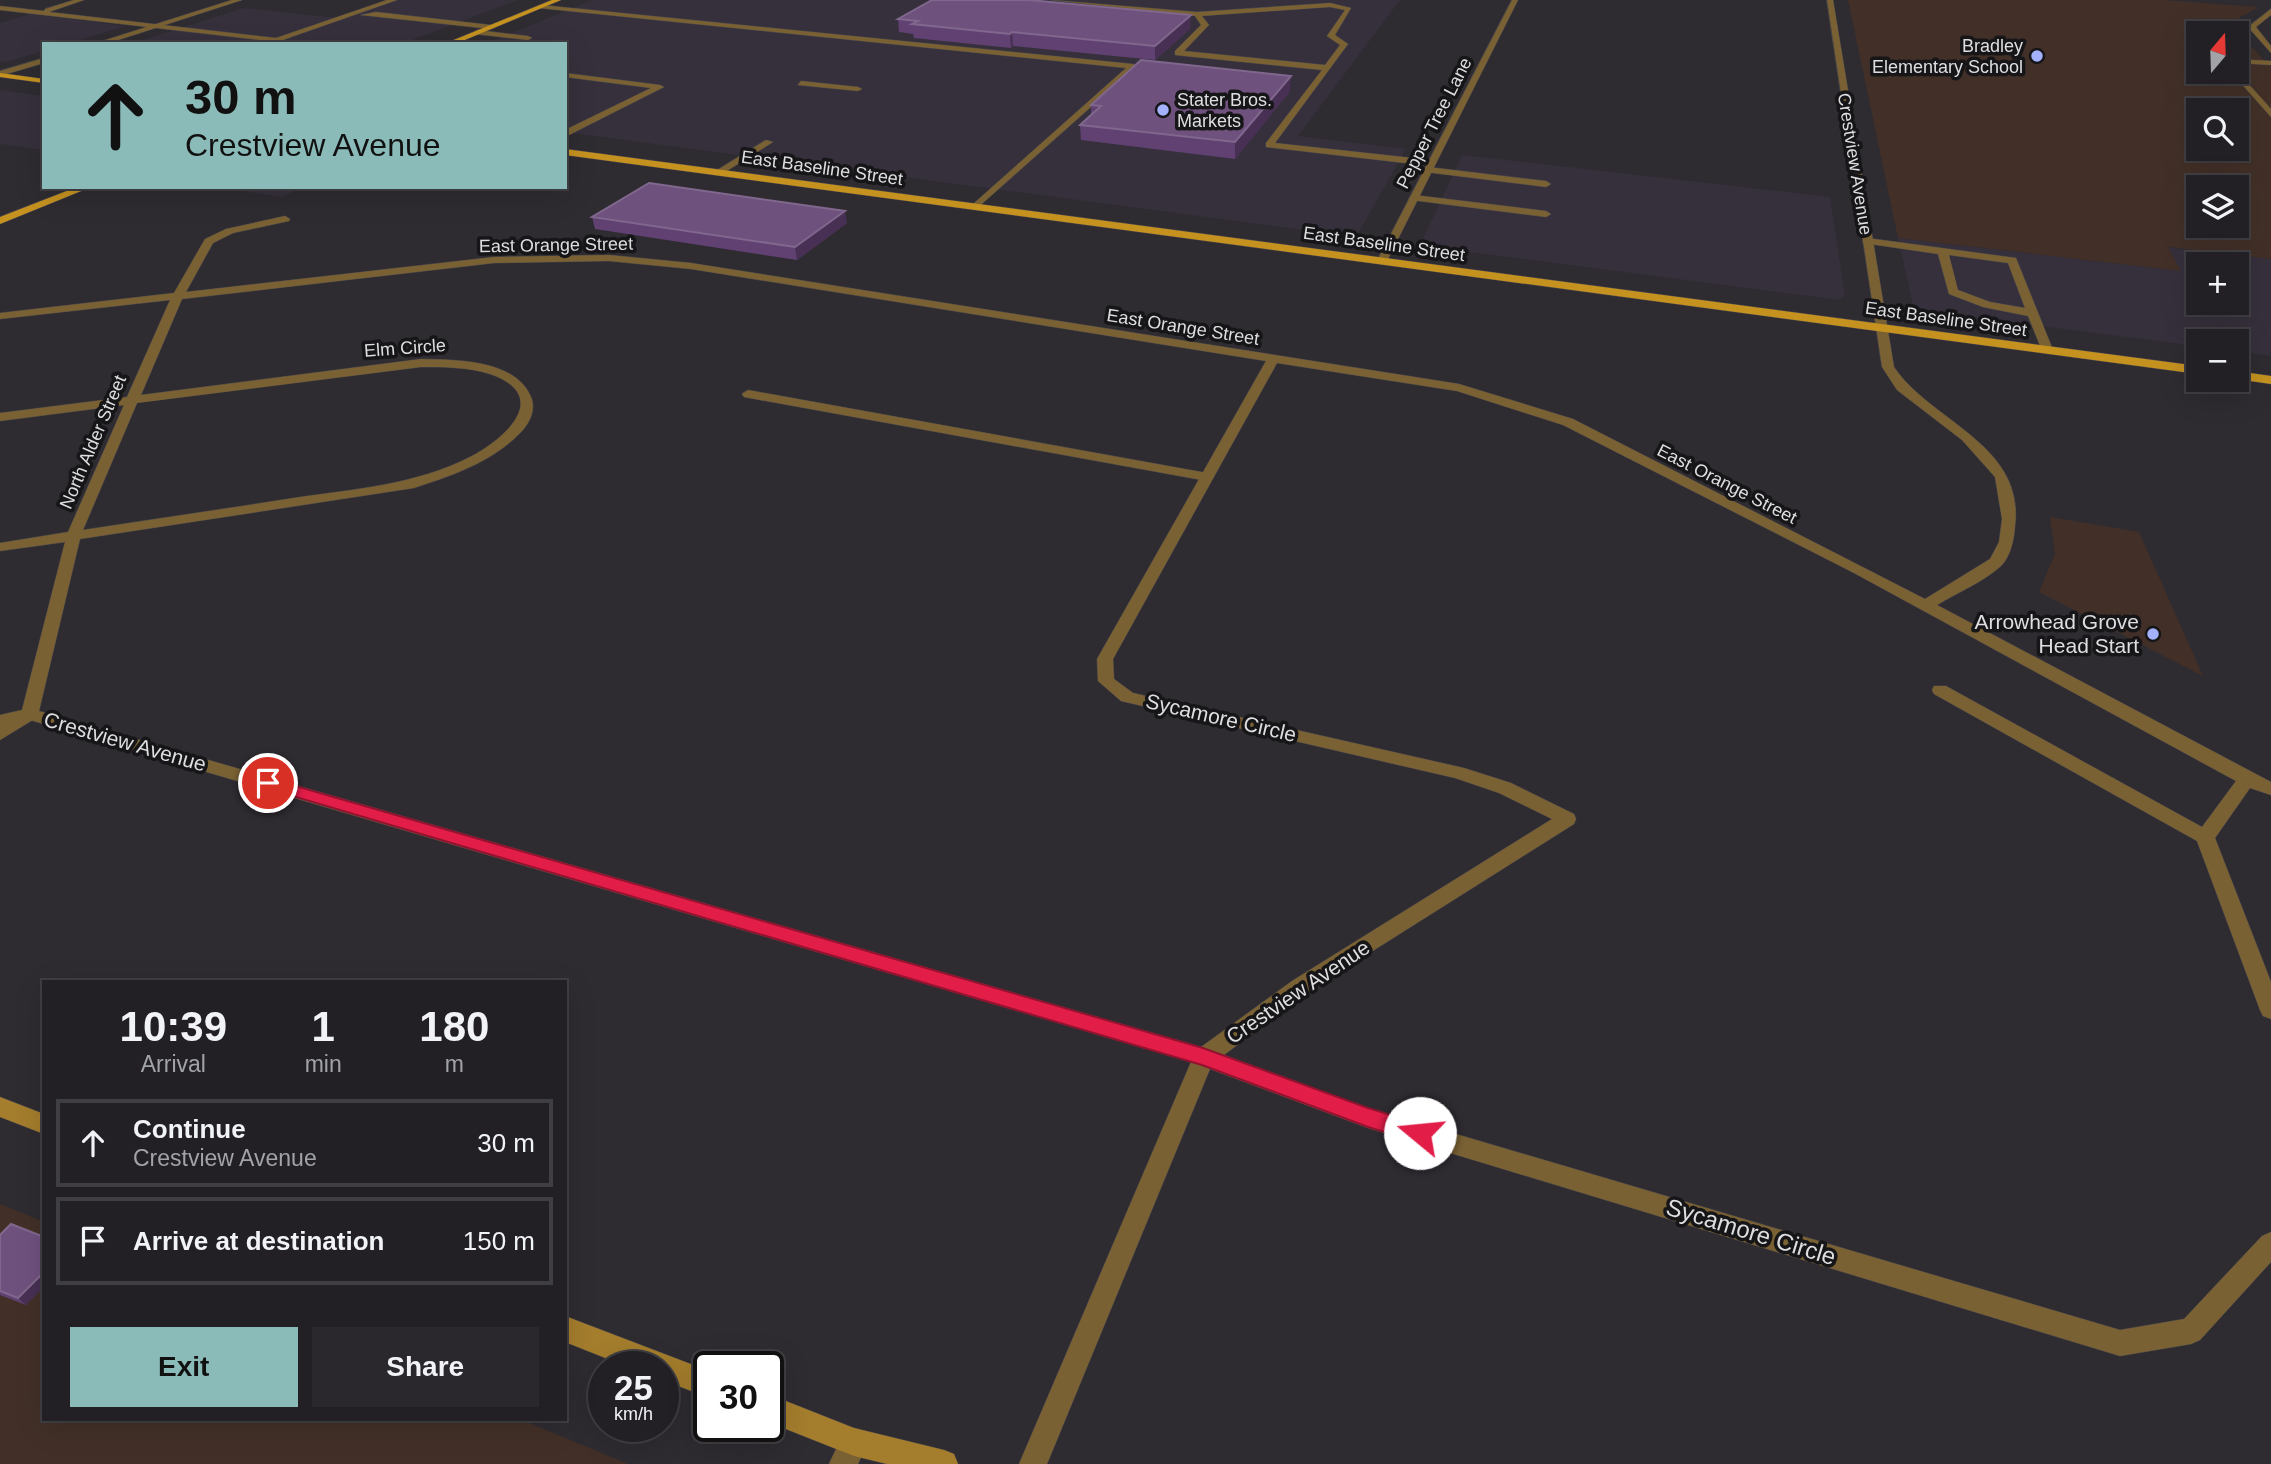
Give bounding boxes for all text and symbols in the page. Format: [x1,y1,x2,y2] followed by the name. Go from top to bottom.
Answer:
[2186,21,2249,84] north arrow
[2186,21,2249,392] map controls
[1872,36,2023,77] place label: Bradley Elementary School
[2029,48,2045,64] marker: Bradley Elementary School
[1392,54,1476,192] street label: Pepper Tree Lane
[70,70,161,161] icon: ahead
[185,70,297,124] text: 30 m
[1177,90,1272,131] place label: Stater Bros. Markets
[1834,91,1876,237] street label: Crestview Avenue
[2186,98,2249,161] button: search
[1155,102,1171,118] marker: Stater Bros. Markets
[185,127,441,163] text: Crestview Avenue
[740,147,904,189] street label: East Baseline Street
[2186,175,2249,238] button: layers
[1302,223,1466,265] street label: East Baseline Street
[479,234,633,256] street label: East Orange Street
[2186,252,2249,315] button: +
[1864,298,2028,340] street label: East Baseline Street
[1105,305,1261,349] street label: East Orange Street
[2186,329,2249,392] button: −
[363,335,447,361] street label: Elm Circle
[56,372,130,512] street label: North Alder Street
[1654,440,1800,528] street label: East Orange Street
[1974,610,2139,657] place label: Arrowhead Grove Head Start
[2145,626,2161,642] marker: Arrowhead Grove Head Start
[1143,689,1299,746] street label: Sycamore Circle
[41,707,209,776] street label: Crestview Avenue
[238,753,298,813] pin
[249,764,287,802] icon: arrive
[1222,935,1374,1048] street label: Crestview Avenue
[120,1003,227,1050] text: 10:39
[311,1003,335,1050] text: 1
[419,1003,489,1050] text: 180
[141,1051,206,1077] text: Arrival
[305,1051,342,1077] text: min
[445,1051,464,1077] text: m
[1383,1096,1457,1170] position arrow
[133,1114,246,1144] text: Continue
[74,1124,112,1162] icon: ahead
[477,1128,535,1158] text: 30 m
[133,1145,317,1171] text: Crestview Avenue
[1663,1193,1839,1270] street label: Sycamore Circle
[74,1222,112,1260] icon: arrive
[133,1226,384,1256] text: Arrive at destination
[463,1226,535,1256] text: 150 m
[70,1327,298,1407] button: Exit
[312,1327,539,1407] button: Share
[693,1351,784,1442] speed limit sign: 30
[614,1368,653,1407] text: 25
[614,1404,653,1424] text: km/h

